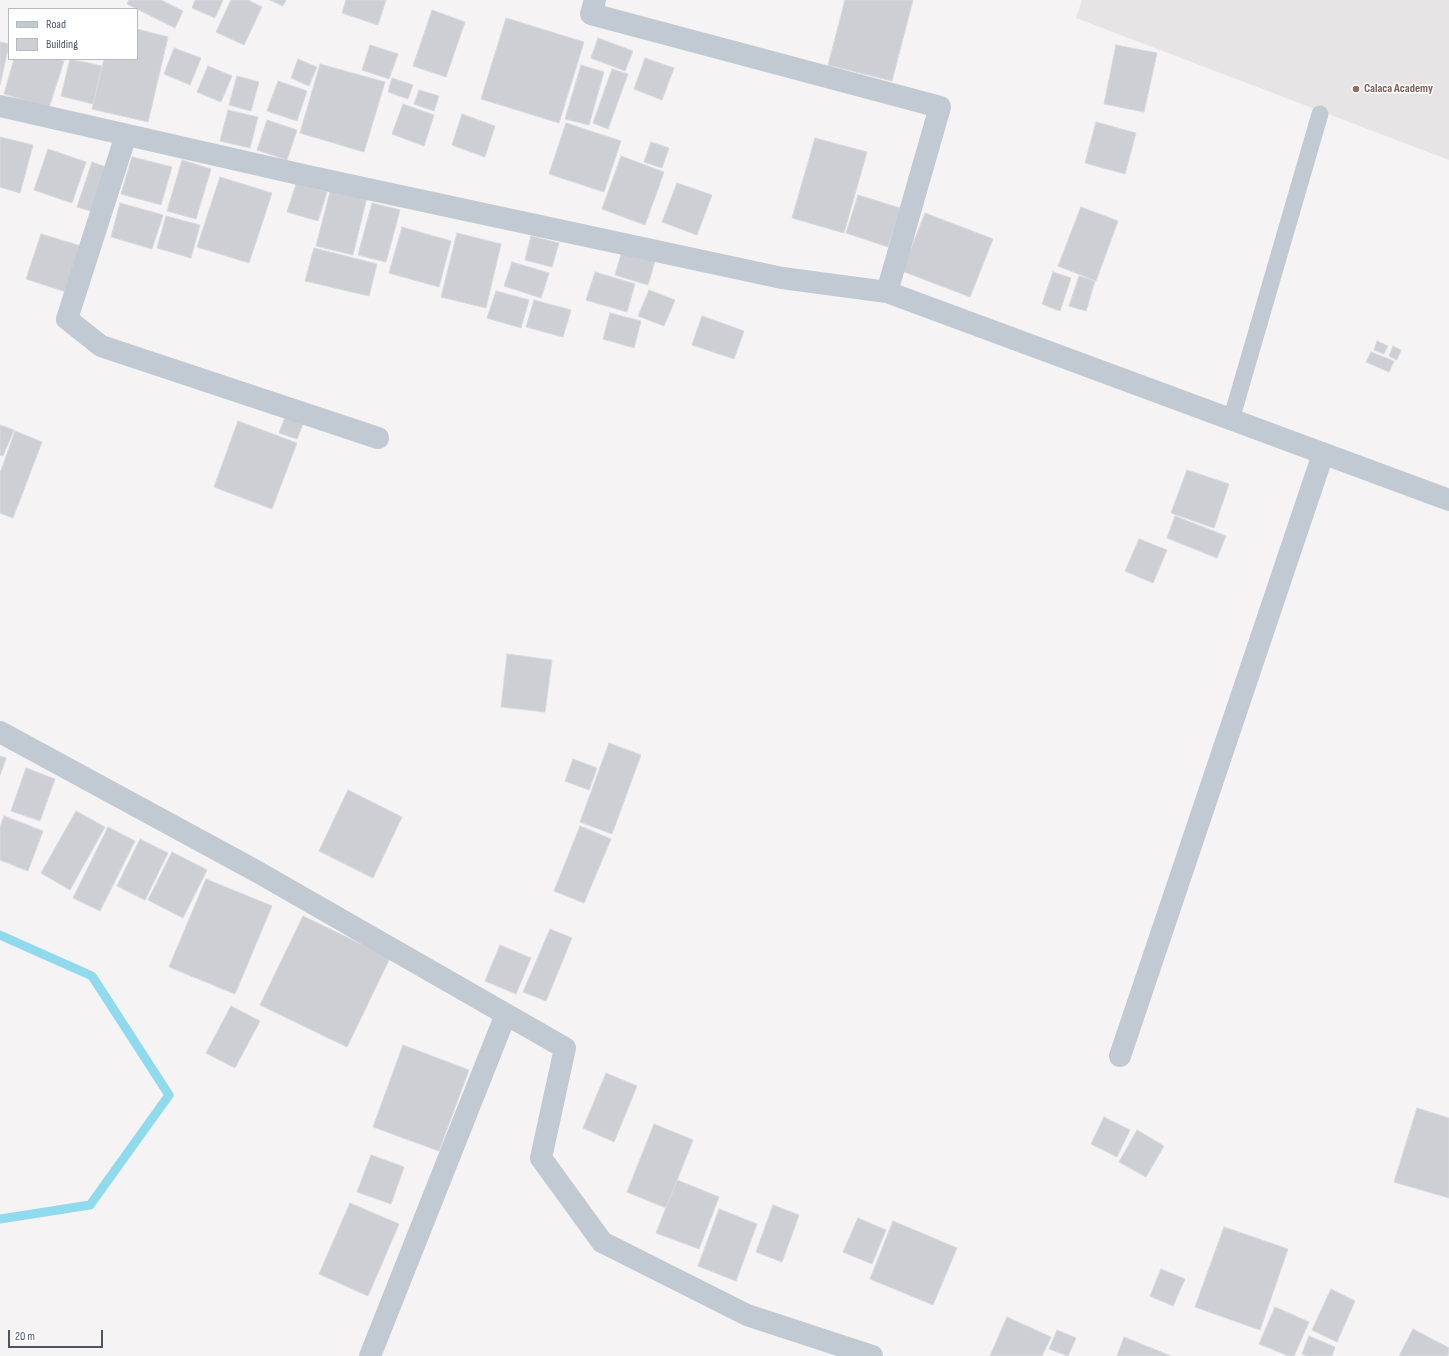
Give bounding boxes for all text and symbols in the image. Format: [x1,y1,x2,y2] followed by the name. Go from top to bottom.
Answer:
[8,8,138,60] legend
[46,17,66,32] text: Road
[46,37,78,52] text: Building
[1364,82,1433,96] place label: Calaca Academy
[1351,84,1361,94] marker: Calaca Academy
[10,1322,105,1348] scale bar
[15,1329,35,1344] text: 20 m

